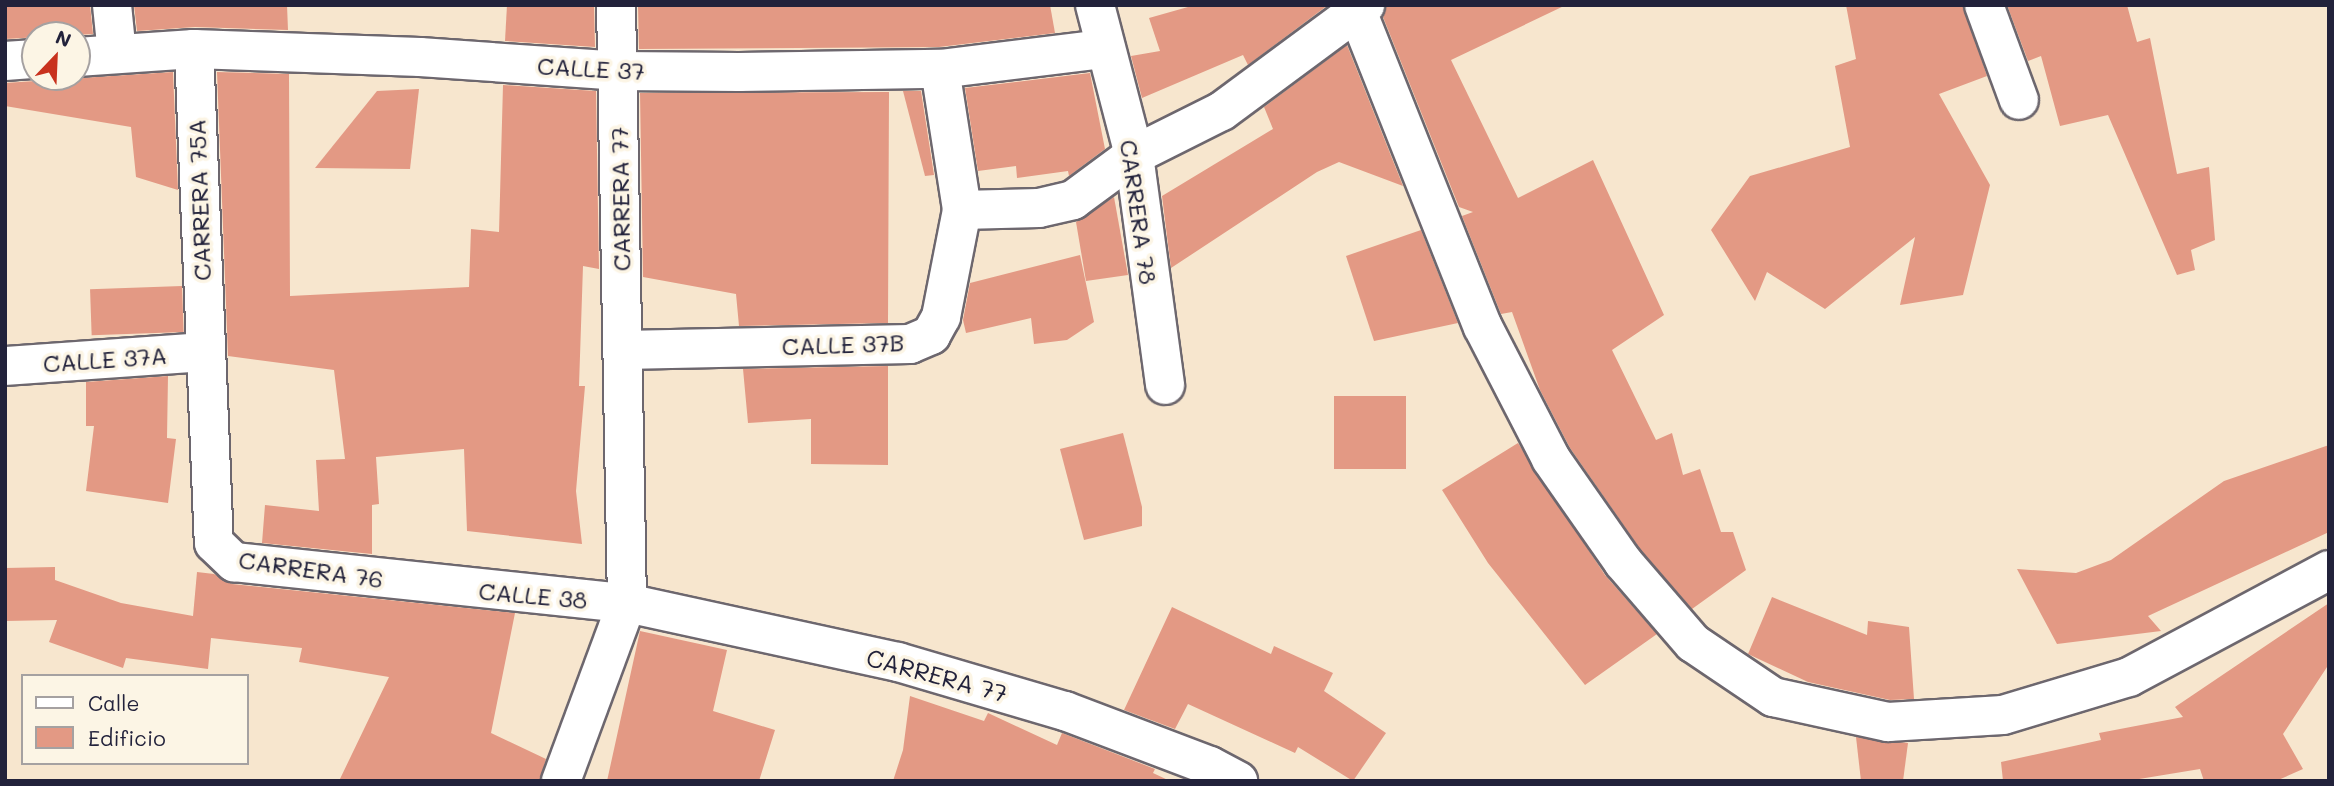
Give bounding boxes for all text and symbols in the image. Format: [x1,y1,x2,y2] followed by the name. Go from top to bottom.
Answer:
[21,21,91,91] north arrow
[52,24,75,52] text: N
[536,51,646,85] street label: CALLE 37
[182,119,216,281] street label: CARRERA 75A
[604,126,636,272] street label: CARRERA 77
[1115,138,1163,286] street label: CARRERA 78
[781,327,905,361] street label: CALLE 37B
[42,340,168,378] street label: CALLE 37A
[237,545,385,593] street label: CARRERA 76
[477,576,589,614] street label: CALLE 38
[863,642,1011,708] street label: CARRERA 77
[21,674,248,765] legend
[88,689,140,716] text: Calle
[88,724,166,751] text: Edificio

